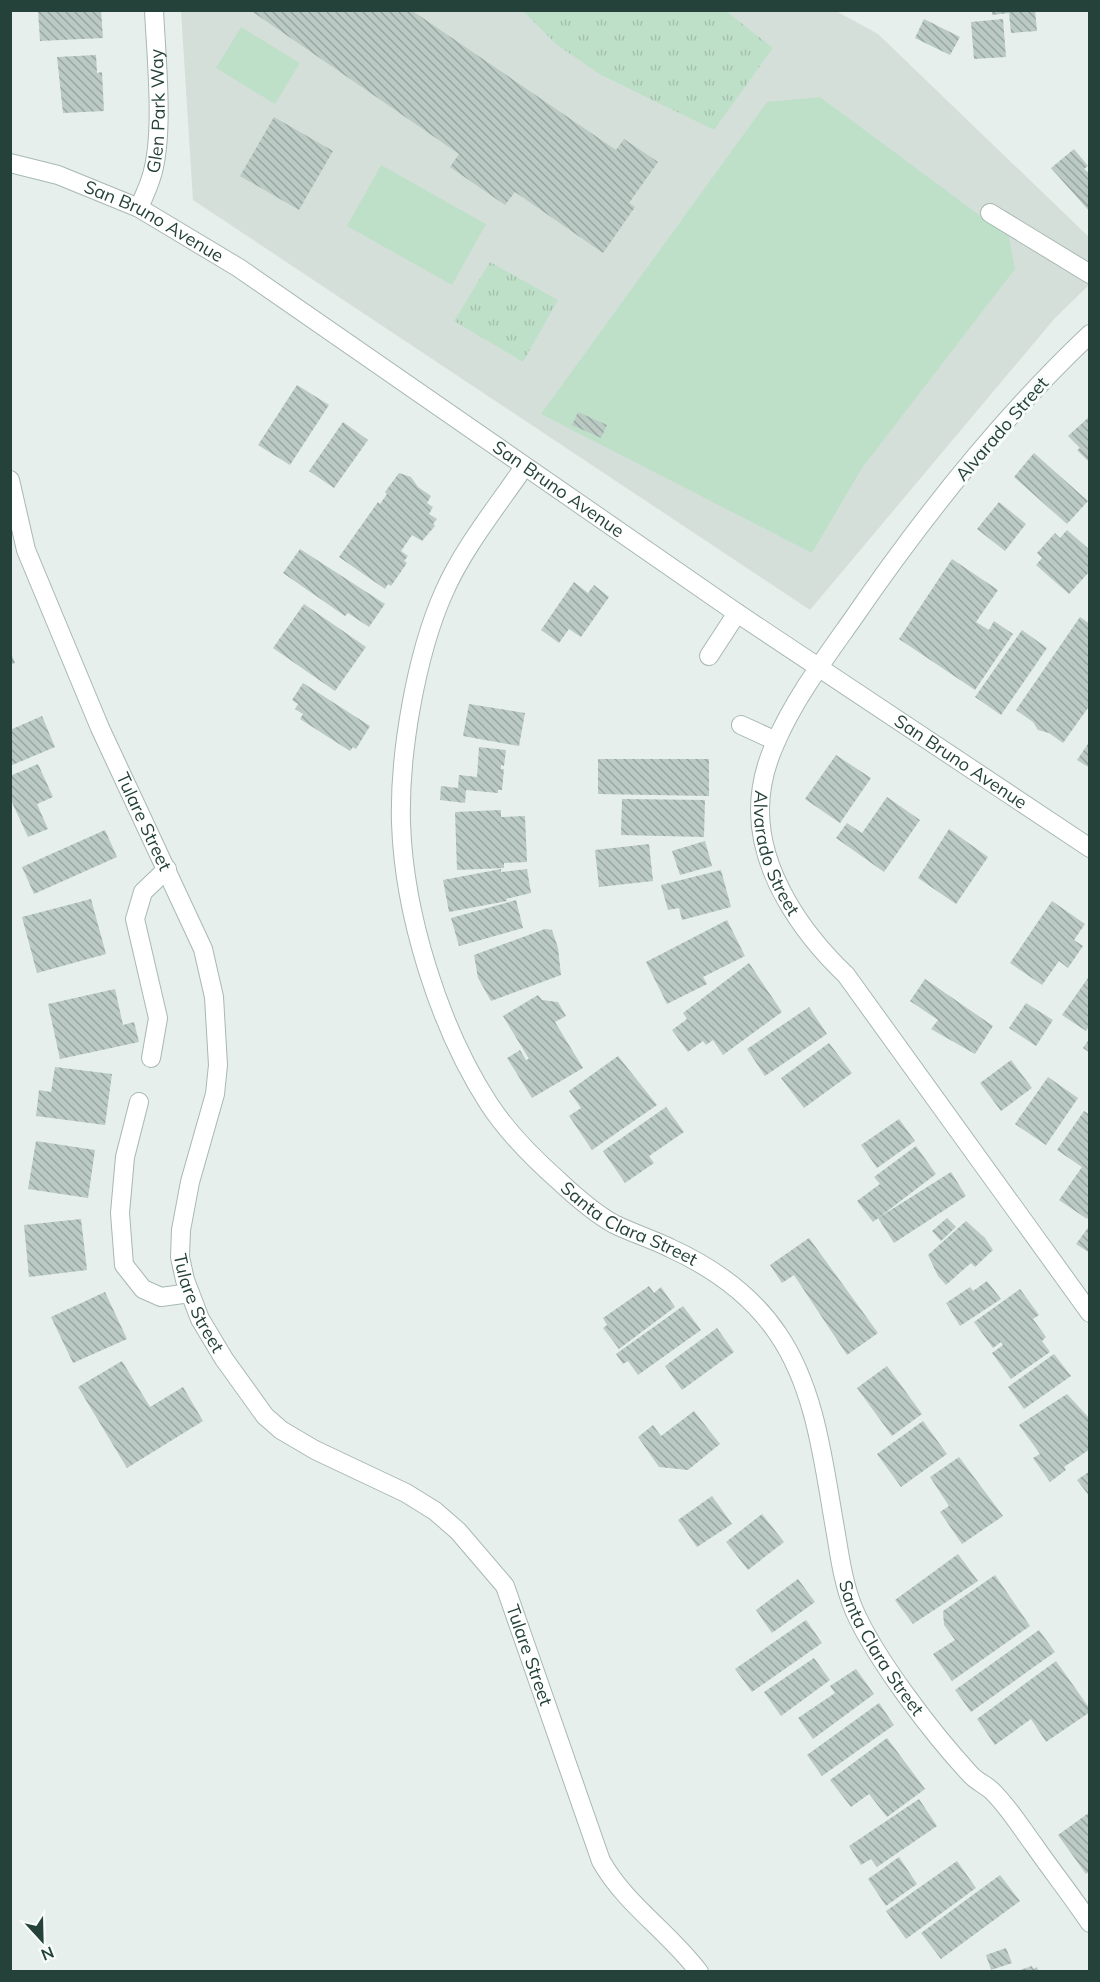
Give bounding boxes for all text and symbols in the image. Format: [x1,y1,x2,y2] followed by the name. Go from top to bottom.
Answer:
[141,48,170,175] street label: Glen Park Way
[81,175,228,267] street label: San Bruno Avenue
[950,372,1053,485] street label: Alvarado Street
[488,435,629,542] street label: San Bruno Avenue
[890,709,1032,814] street label: San Bruno Avenue
[111,769,177,874] street label: Tulare Street
[749,790,805,920] street label: Alvarado Street
[556,1176,702,1271] street label: Santa Clara Street
[169,1251,230,1357] street label: Tulare Street
[834,1578,929,1720] street label: Santa Clara Street
[501,1601,558,1709] street label: Tulare Street
[12,1910,72,1970] north arrow
[38,1942,57,1965] text: N

